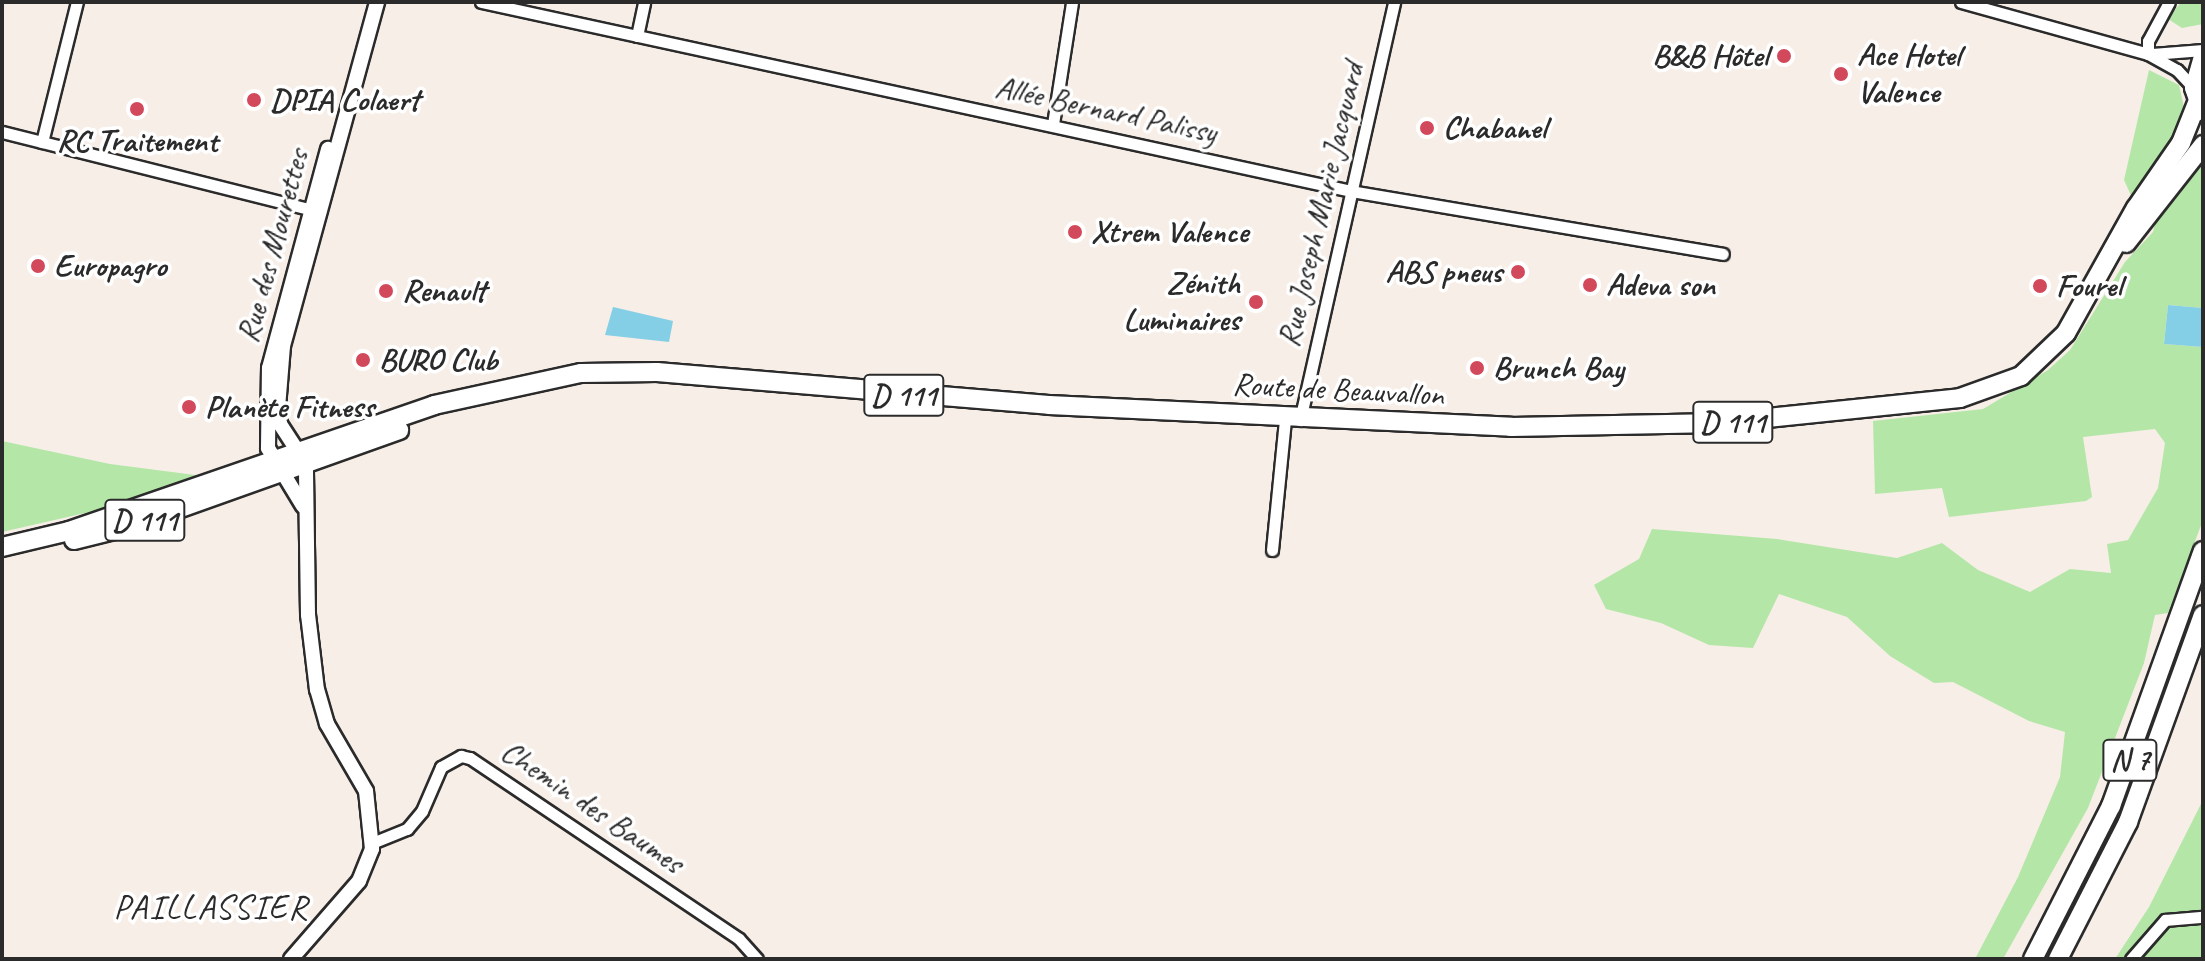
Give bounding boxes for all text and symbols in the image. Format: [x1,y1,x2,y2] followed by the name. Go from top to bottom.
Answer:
[1652,37,1768,75] place label: B&B Hôtel
[1857,37,1960,112] place label: Ace Hotel Valence
[1775,47,1793,65] marker: B&B Hôtel
[1270,59,1372,351] street label: Rue Joseph Marie Jacquard
[1832,65,1850,83] marker: Ace Hotel Valence
[992,68,1220,152] street label: Allée Bernard Palissy
[270,81,419,119] place label: DPIA Colaert
[245,91,263,109] marker: DPIA Colaert
[128,100,146,118] marker: RC Traitement
[1443,109,1546,147] place label: Chabanel
[1418,119,1436,137] marker: Chabanel
[57,122,217,160] place label: RC Traitement
[229,145,317,347] street label: Rue des Mourettes
[1091,213,1249,251] place label: Xtrem Valence
[1066,223,1084,241] marker: Xtrem Valence
[54,247,166,285] place label: Europagro
[1385,253,1502,291] place label: ABS pneus
[29,257,47,275] marker: Europagro
[1509,263,1527,281] marker: ABS pneus
[1124,265,1240,340] place label: Zénith Luminaires
[1606,266,1715,304] place label: Adeva son
[2056,267,2122,305] place label: Fourel
[402,272,486,310] place label: Renault
[1581,276,1599,294] marker: Adeva son
[2031,277,2049,295] marker: Fourel
[377,282,395,300] marker: Renault
[1247,293,1265,311] marker: Zénith Luminaires
[379,341,497,379] place label: BURO Club
[1493,349,1624,387] place label: Brunch Bay
[354,351,372,369] marker: BURO Club
[1468,359,1486,377] marker: Brunch Bay
[1231,365,1445,415] street label: Route de Beauvallon
[862,369,946,421] road number: D 111
[205,388,374,426] place label: Planète Fitness
[1691,396,1775,448] road number: D 111
[180,398,198,416] marker: Planète Fitness
[103,494,187,546] road number: D 111
[494,732,690,882] street label: Chemin des Baumes
[2102,734,2158,786] road number: N 7
[115,887,307,927] district label: PAILLASSIER

